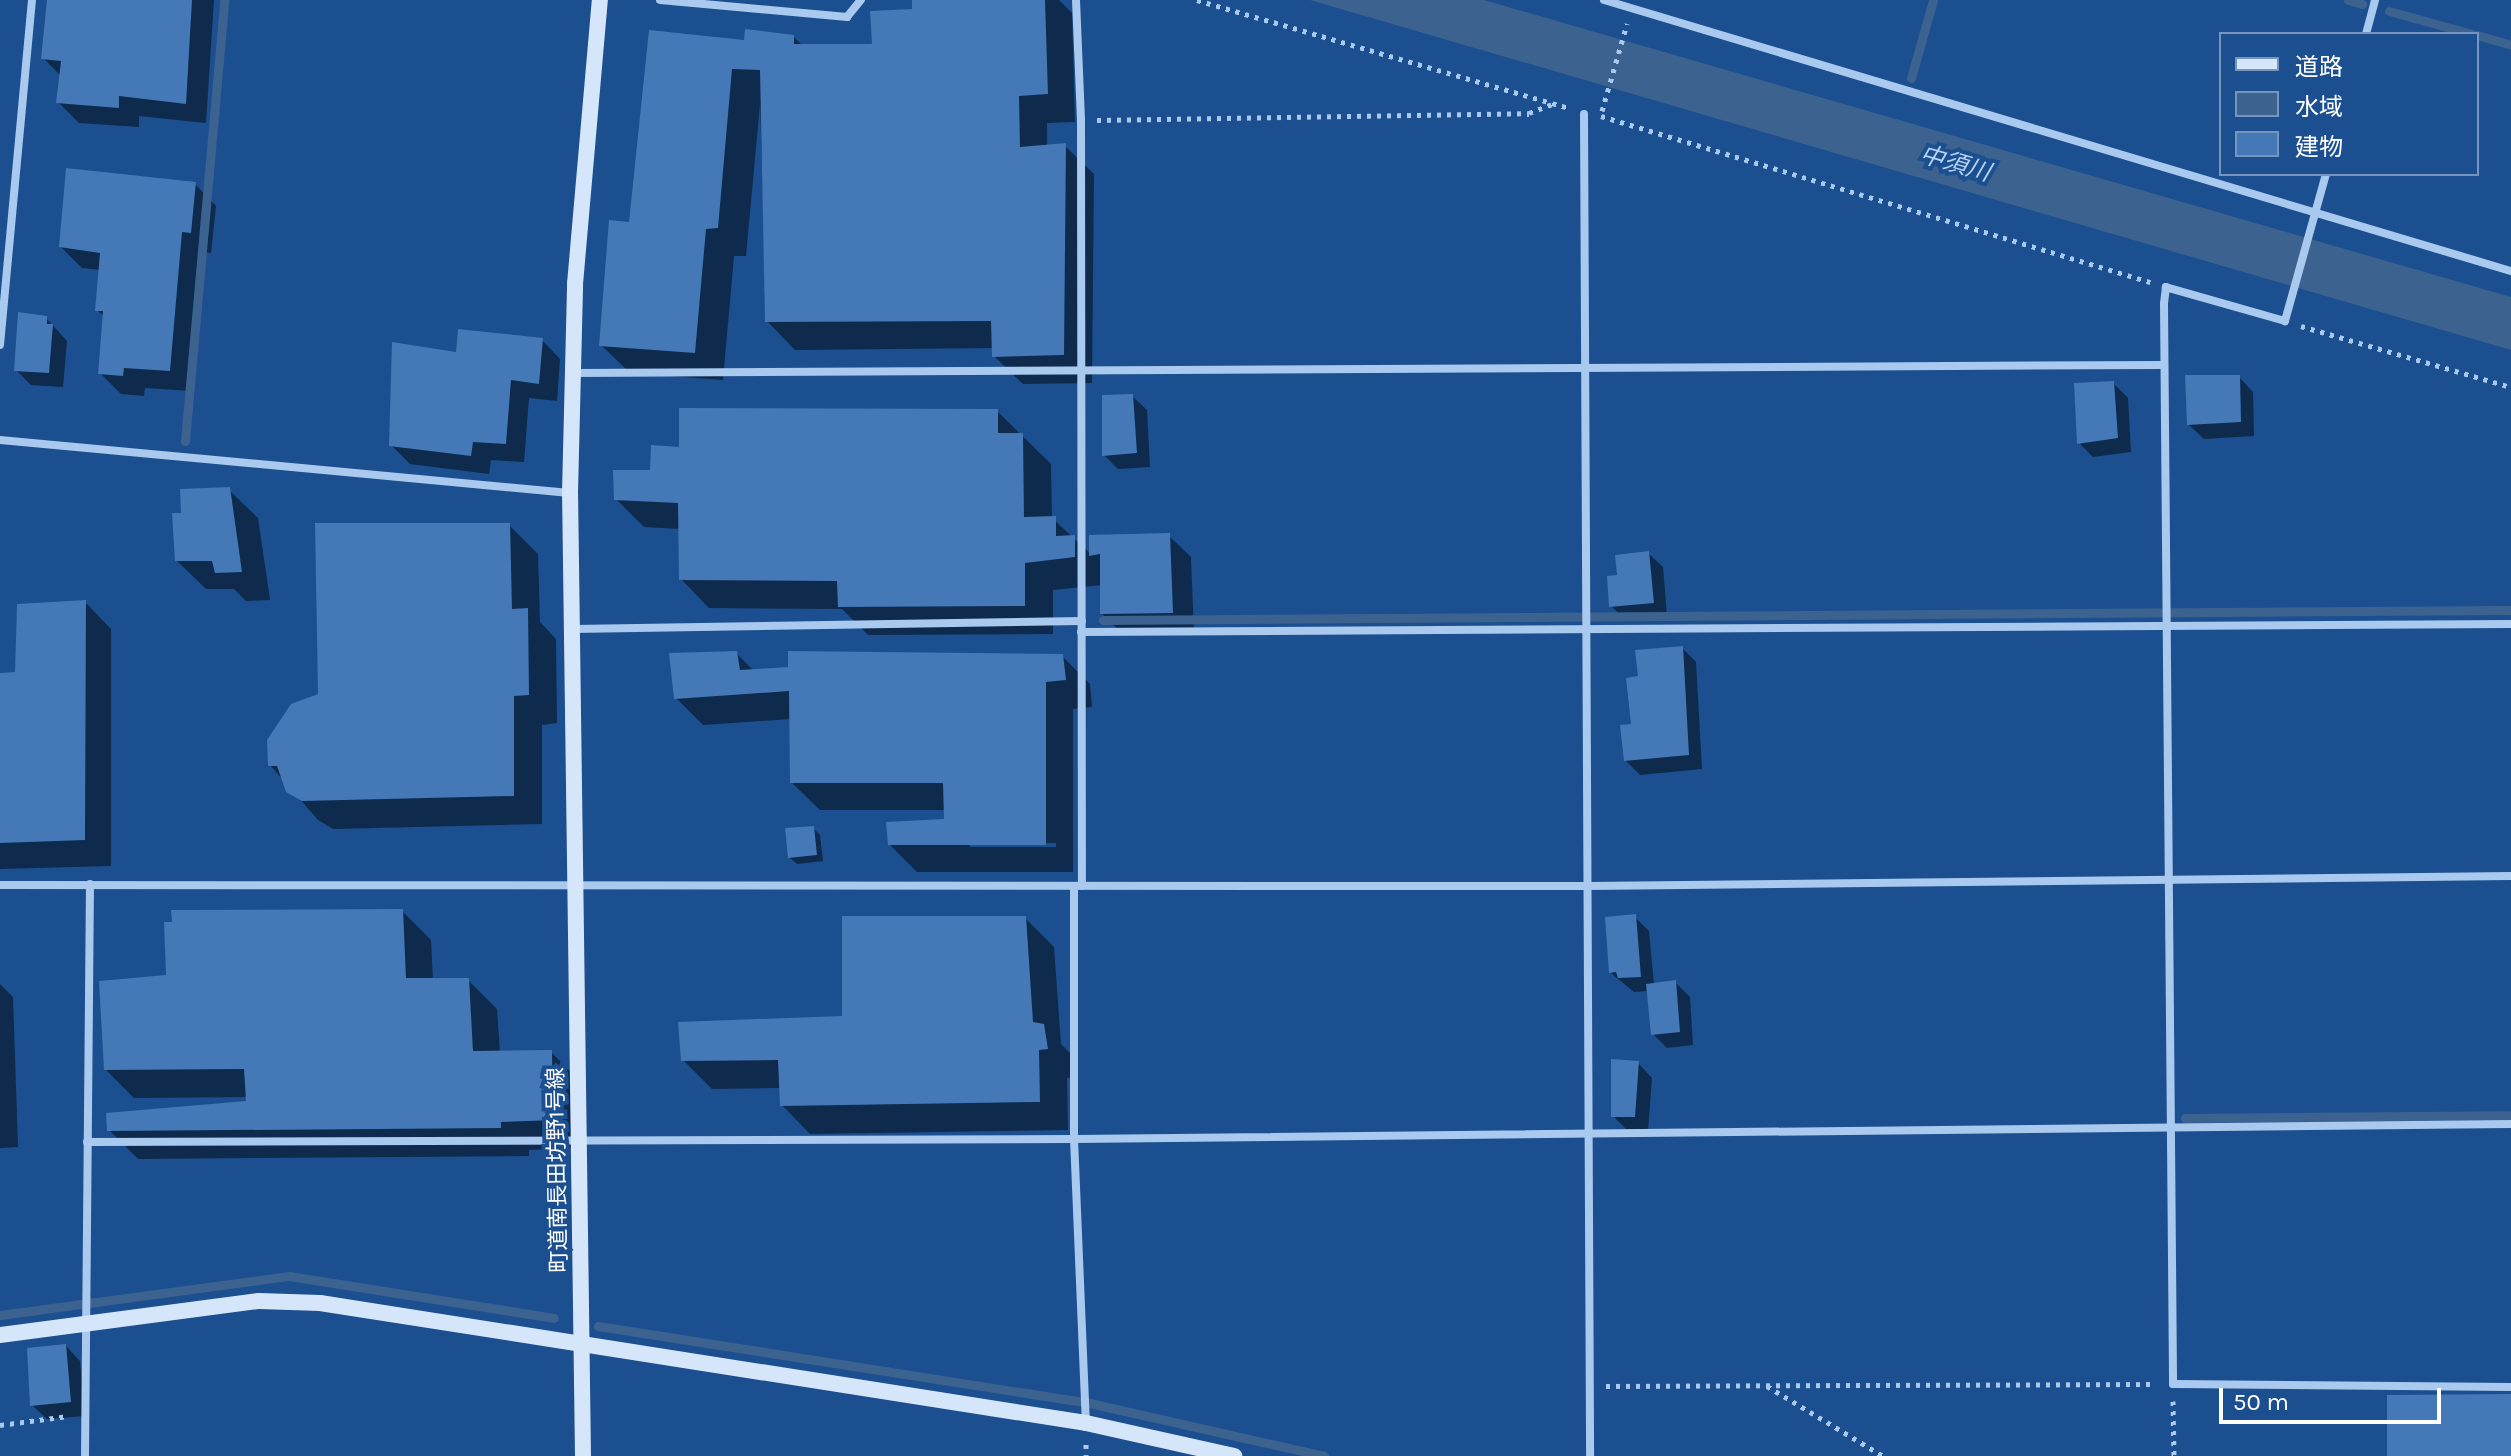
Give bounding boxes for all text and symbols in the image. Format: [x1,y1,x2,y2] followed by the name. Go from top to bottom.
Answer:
[2219,32,2479,176] legend
[2295,53,2343,81] text: 道路
[2295,93,2343,121] text: 水域
[2295,133,2343,161] text: 建物
[1916,140,1994,188] water label: 中須川
[543,1067,573,1273] street label: 町道南長田坊野1号線
[2223,1372,2445,1422] scale bar
[2233,1388,2289,1416] text: 50 m

